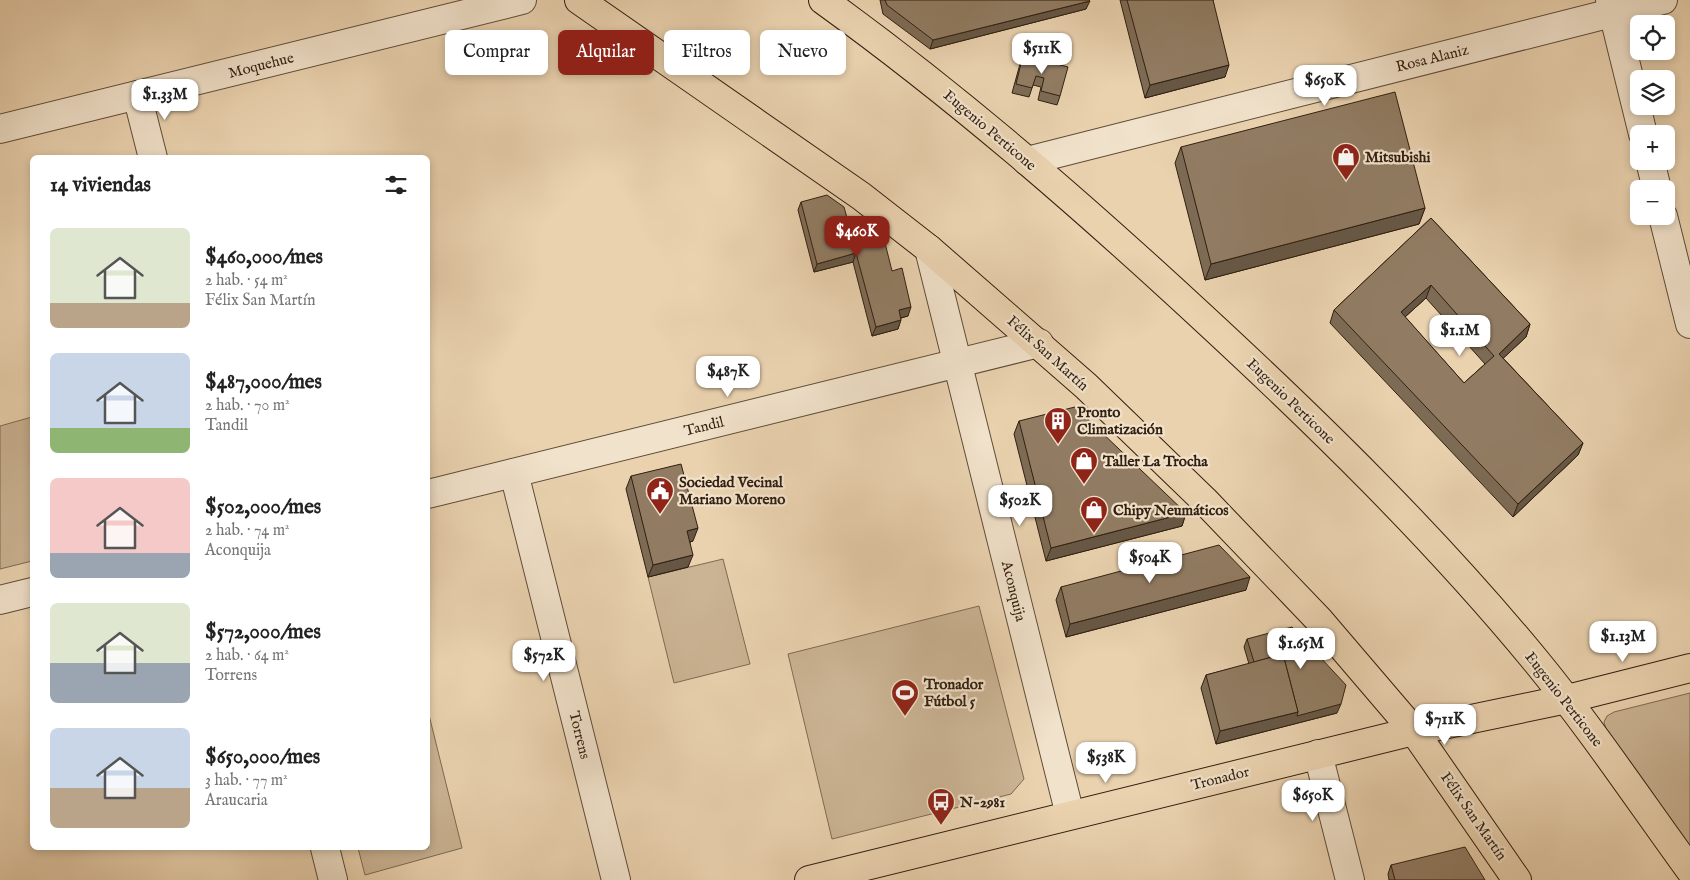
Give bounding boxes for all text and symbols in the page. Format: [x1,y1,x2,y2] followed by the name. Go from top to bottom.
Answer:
[1630,15,1675,225] map controls
[1630,15,1675,60] button: locate
[445,30,548,75] chip: Comprar
[558,30,654,75] chip: Alquilar
[664,30,750,75] chip: Filtros
[760,30,846,75] chip: Nuevo
[1007,32,1077,75] pin: $511K
[1023,39,1061,59] text: $511K
[1394,40,1470,77] street label: Rosa Alaniz
[226,48,296,83] street label: Moquehue
[1290,64,1360,107] pin: $650K
[1630,70,1675,115] button: layers
[1305,71,1345,91] text: $650K
[124,78,206,121] pin: $1.33M
[142,85,188,105] text: $1.33M
[939,86,1040,175] street label: Eugenio Perticone
[1630,125,1675,170] button: +
[1331,142,1361,181] shop icon: Mitsubishi
[1365,148,1431,167] place label: Mitsubishi
[382,171,410,199] icon: filters
[50,172,151,199] text: 14 viviendas
[1630,180,1675,225] button: −
[822,216,892,258] pin: $460K
[836,222,878,242] text: $460K
[205,244,323,271] text: $460,000/mes
[90,248,150,308] icon: home
[205,271,288,291] text: 2 hab. · 54 m²
[205,291,316,311] text: Félix San Martín
[1003,312,1093,395] street label: Félix San Martín
[1425,314,1495,357] pin: $1.1M
[1440,321,1480,341] text: $1.1M
[1242,354,1339,448] street label: Eugenio Perticone
[693,356,763,398] pin: $487K
[707,362,749,382] text: $487K
[205,369,322,396] text: $487,000/mes
[90,373,150,433] icon: home
[205,396,290,416] text: 2 hab. · 70 m²
[1077,403,1163,439] place label: Pronto Climatización
[1043,406,1073,445] building icon: Pronto Climatización
[682,412,727,441] street label: Tandil
[205,416,248,436] text: Tandil
[1069,446,1099,485] shop icon: Taller La Trocha
[1102,452,1208,471] place label: Taller La Trocha
[679,473,785,509] place label: Sociedad Vecinal Mariano Moreno
[645,476,675,515] public building icon: Sociedad Vecinal Mariano Moreno
[985,484,1055,527] pin: $502K
[999,491,1041,511] text: $502K
[205,494,321,521] text: $502,000/mes
[1079,495,1109,534] shop icon: Chipy Neumáticos
[90,498,150,558] icon: home
[1113,501,1229,520] place label: Chipy Neumáticos
[205,521,290,541] text: 2 hab. · 74 m²
[205,541,271,561] text: Aconquija
[1115,542,1185,584] pin: $504K
[1129,548,1171,568] text: $504K
[997,558,1030,624] street label: Aconquija
[205,619,321,646] text: $572,000/mes
[1582,620,1664,663] pin: $1.13M
[90,623,150,683] icon: home
[1600,627,1646,647] text: $1.13M
[1260,628,1342,670] pin: $1.65M
[1278,634,1324,654] text: $1.65M
[509,640,579,682] pin: $572K
[205,646,289,666] text: 2 hab. · 64 m²
[523,646,565,666] text: $572K
[1520,648,1607,751] street label: Eugenio Perticone
[205,666,257,686] text: Torrens
[923,675,984,711] place label: Tronador Fútbol 5
[890,678,920,717] sports icon: Tronador Fútbol 5
[1410,704,1480,746] pin: $711K
[564,709,595,761] street label: Torrens
[1425,710,1465,730] text: $711K
[1071,742,1141,784] pin: $538K
[205,744,320,771] text: $650,000/mes
[90,748,150,808] icon: home
[1087,748,1125,768] text: $538K
[1189,762,1252,795] street label: Tronador
[1436,768,1511,864] street label: Félix San Martín
[205,771,288,791] text: 3 hab. · 77 m²
[1278,780,1348,822] pin: $650K
[1293,786,1333,806] text: $650K
[926,787,956,826] bus stop icon: N-2981
[205,791,268,811] text: Araucaria
[959,793,1005,812] place label: N-2981

